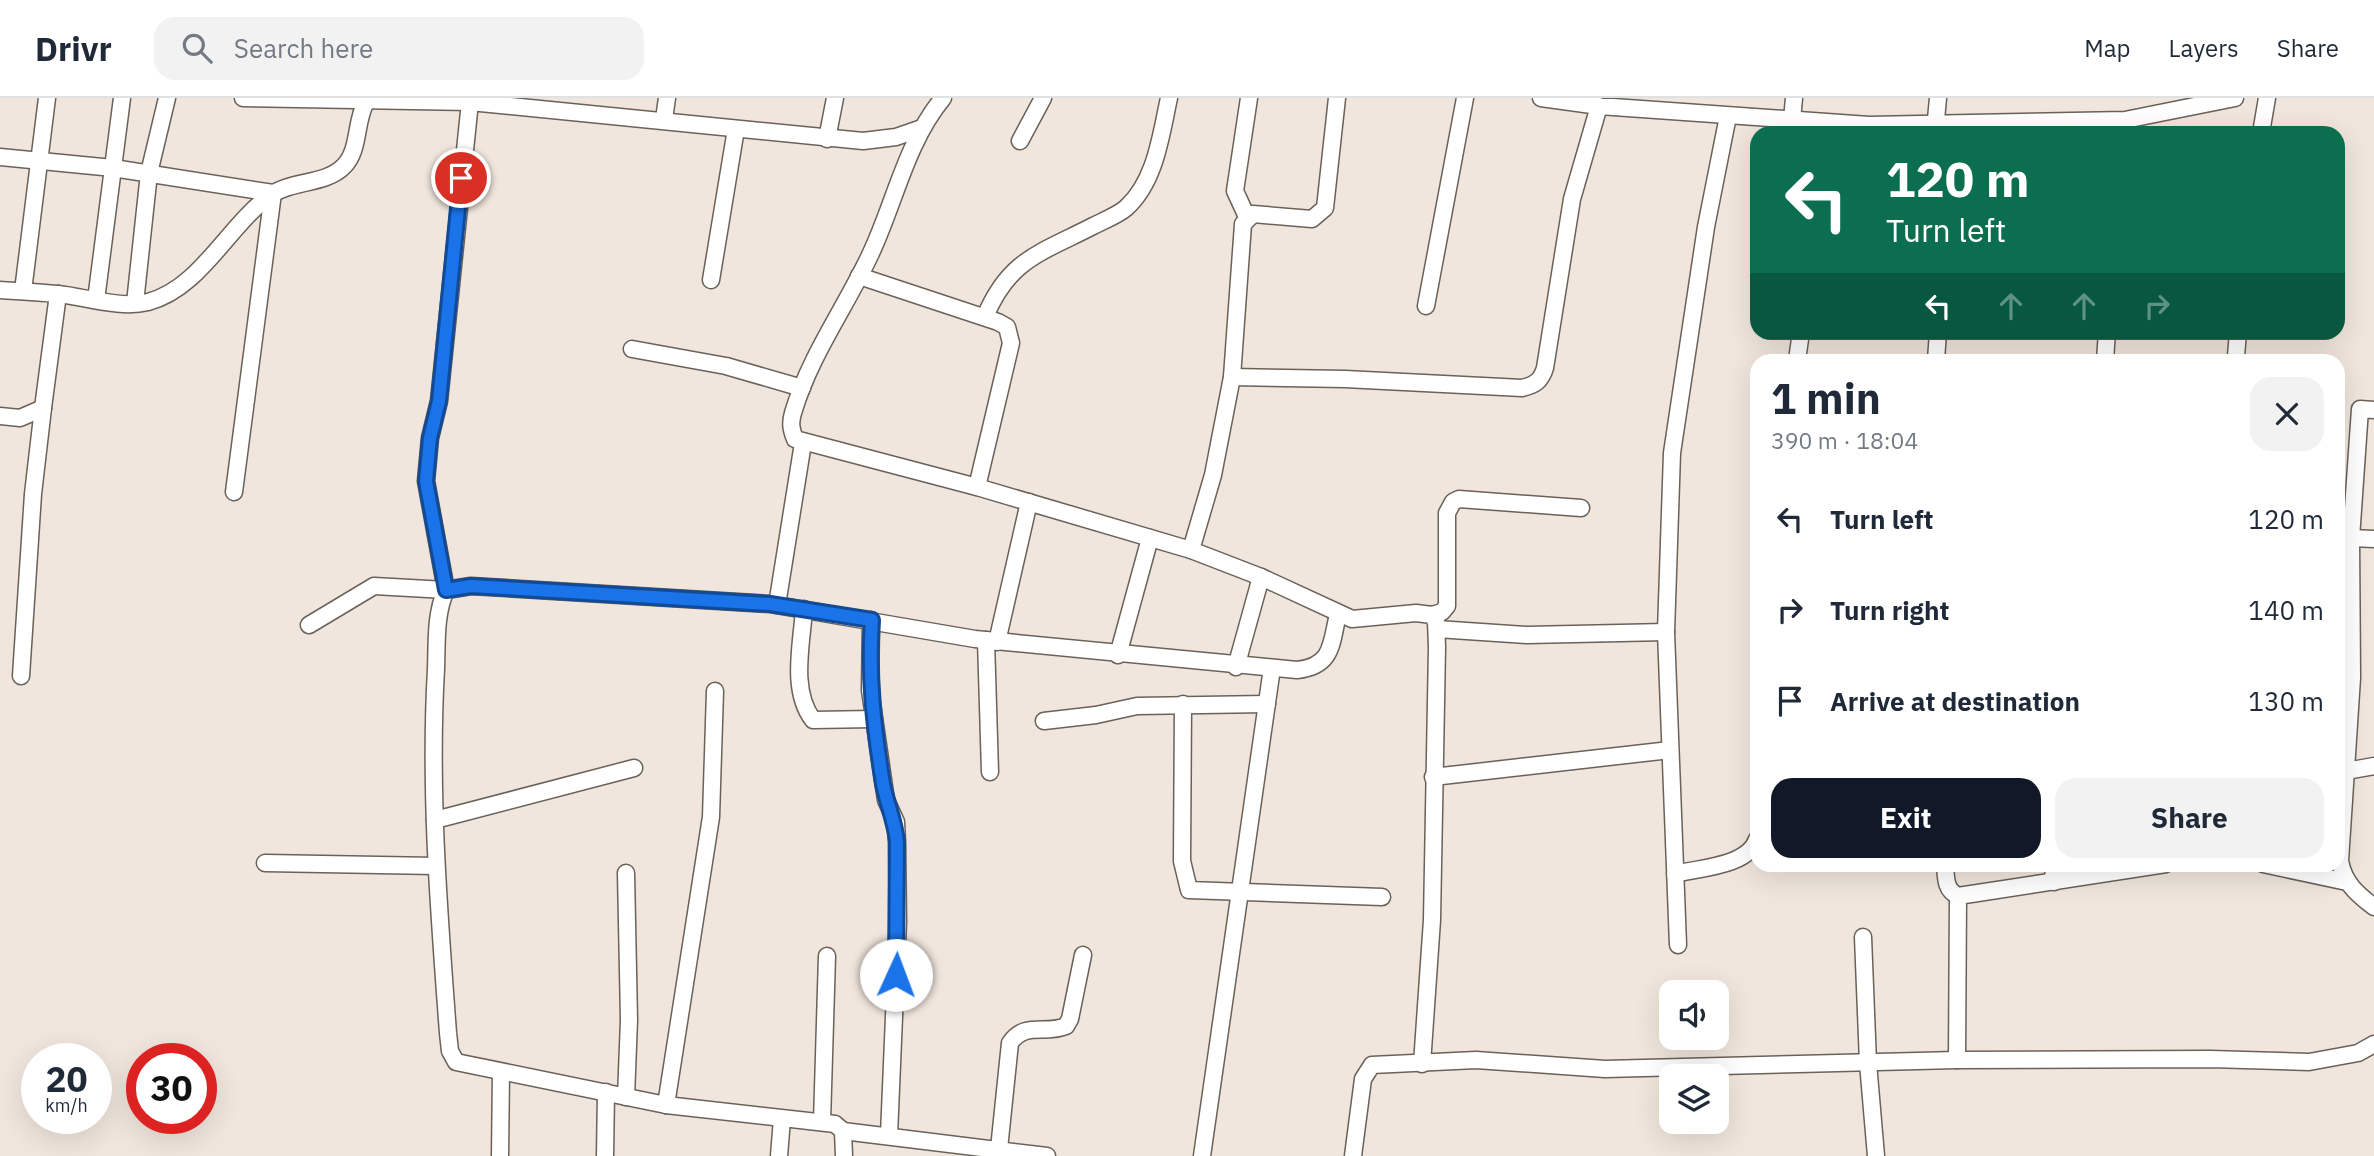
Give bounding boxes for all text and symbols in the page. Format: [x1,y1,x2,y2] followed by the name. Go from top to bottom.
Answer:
[154,17,644,80] search box
[35,27,112,70] text: Drivr
[178,29,216,67] icon: search
[234,31,373,65] text: Search here
[2084,32,2131,64] text: Map
[2169,32,2239,64] text: Layers
[2277,32,2339,64] text: Share
[1886,147,2030,210] text: 120 m
[431,148,491,208] pin
[1771,154,1862,245] icon: left
[442,159,480,197] icon: arrive
[1886,209,2006,251] text: Turn left
[1919,287,1957,325] icon: left
[1992,287,2030,325] icon: ahead
[2065,287,2103,325] icon: ahead
[2138,287,2176,325] icon: right
[1771,371,1881,426] text: 1 min
[2250,377,2324,451] button: close
[1771,425,1918,455] text: 390 m · 18:04
[1771,500,1809,538] icon: left
[1830,502,1933,536] text: Turn left
[2248,502,2324,536] text: 120 m
[1771,591,1809,629] icon: right
[1830,593,1949,627] text: Turn right
[2248,593,2324,627] text: 140 m
[1771,682,1809,720] icon: arrive
[1830,684,2080,718] text: Arrive at destination
[2248,684,2324,718] text: 130 m
[1771,778,2041,858] button: Exit
[2055,778,2324,858] button: Share
[859,938,933,1012] position arrow
[1659,980,1729,1134] map controls
[1659,980,1729,1050] button: sound
[126,1043,217,1134] speed limit sign: 30
[45,1056,88,1102] text: 20
[1659,1064,1729,1134] button: layers
[45,1094,88,1117] text: km/h

